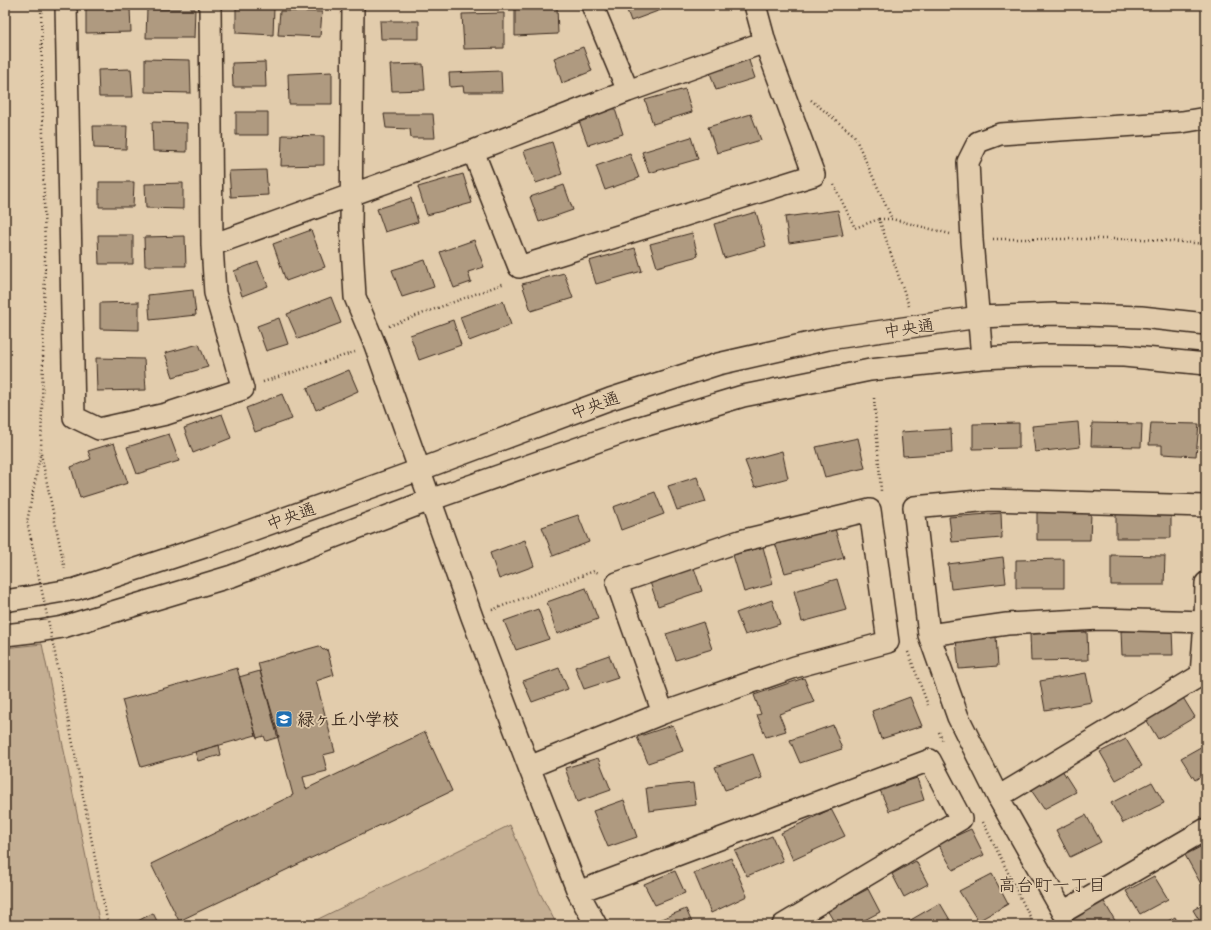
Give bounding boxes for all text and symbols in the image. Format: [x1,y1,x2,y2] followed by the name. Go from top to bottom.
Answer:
[882,314,936,345] street label: 中央通
[567,386,624,427] street label: 中央通
[263,497,320,538] street label: 中央通
[297,708,399,733] place label: 緑ヶ丘小学校
[274,709,294,729] school or university icon: 緑ヶ丘小学校
[998,874,1106,900] district label: 高台町一丁目

